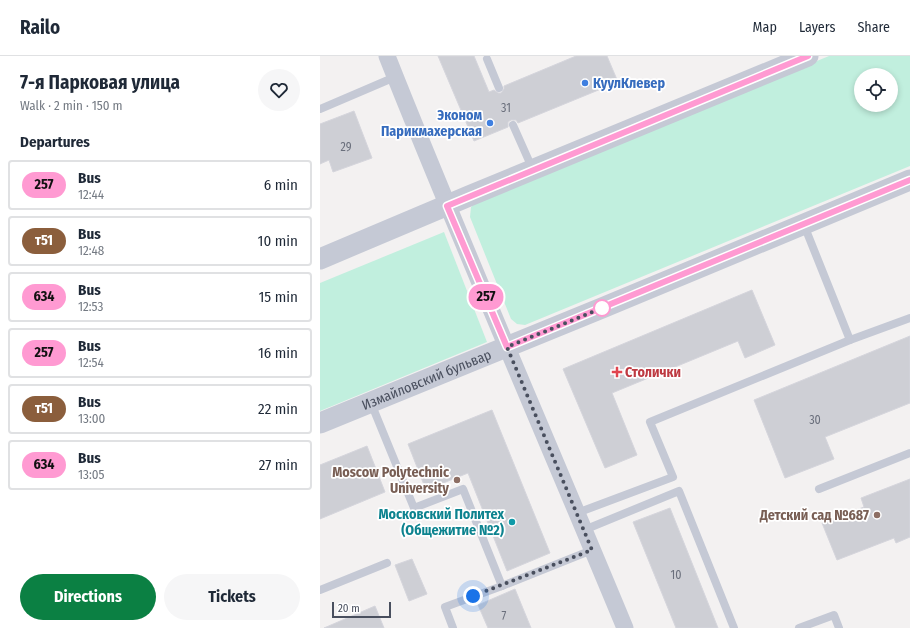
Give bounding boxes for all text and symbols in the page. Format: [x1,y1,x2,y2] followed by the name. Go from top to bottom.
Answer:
[20,16,60,39] text: Railo
[753,19,777,36] text: Map
[799,19,835,36] text: Layers
[857,19,890,36] text: Share
[854,68,898,112] map controls
[854,68,898,112] button: locate
[258,69,300,111] button: heart
[20,71,180,94] text: 7-я Парковая улица
[593,75,665,92] place label: КуулКлевер
[580,78,590,88] marker: КуулКлевер
[20,98,123,113] text: Walk · 2 min · 150 m
[501,101,511,115] house number: 31
[381,107,482,140] place label: Эконом Парикмахерская
[485,118,495,128] marker: Эконом Парикмахерская
[20,133,90,151] text: Departures
[340,140,352,154] house number: 29
[78,169,101,187] text: Bus
[35,176,54,193] text: 257
[264,176,298,194] text: 6 min
[78,187,104,202] text: 12:44
[78,225,101,243] text: Bus
[35,232,53,249] text: т51
[258,232,298,250] text: 10 min
[78,243,104,258] text: 12:48
[78,281,101,299] text: Bus
[463,284,509,310] line badge: 257
[34,288,55,305] text: 634
[259,288,298,306] text: 15 min
[477,288,496,305] text: 257
[78,299,103,314] text: 12:53
[593,299,611,317] unlabelled marker
[78,337,101,355] text: Bus
[35,344,54,361] text: 257
[258,344,298,362] text: 16 min
[359,346,494,414] street label: Измайловский бульвар
[78,355,104,370] text: 12:54
[625,364,681,381] place label: Столички
[612,367,622,377] marker: Столички
[78,393,101,411] text: Bus
[35,400,53,417] text: т51
[258,400,298,418] text: 22 min
[78,411,105,426] text: 13:00
[809,413,821,427] house number: 30
[78,449,101,467] text: Bus
[34,456,55,473] text: 634
[259,456,298,474] text: 27 min
[332,464,450,497] place label: Moscow Polytechnic University
[78,467,104,482] text: 13:05
[452,475,462,485] marker: Moscow Polytechnic University
[378,506,504,539] place label: Московский Политех (Общежитие №2)
[759,507,869,524] place label: Детский сад №687
[872,510,882,520] marker: Детский сад №687
[507,517,517,527] marker: Московский Политех (Общежитие №2)
[671,568,681,582] house number: 10
[20,574,156,620] button: Directions
[164,574,300,620] button: Tickets
[463,586,483,606] your location
[332,600,391,619] scale bar
[338,602,360,615] text: 20 m
[502,609,507,623] house number: 7

